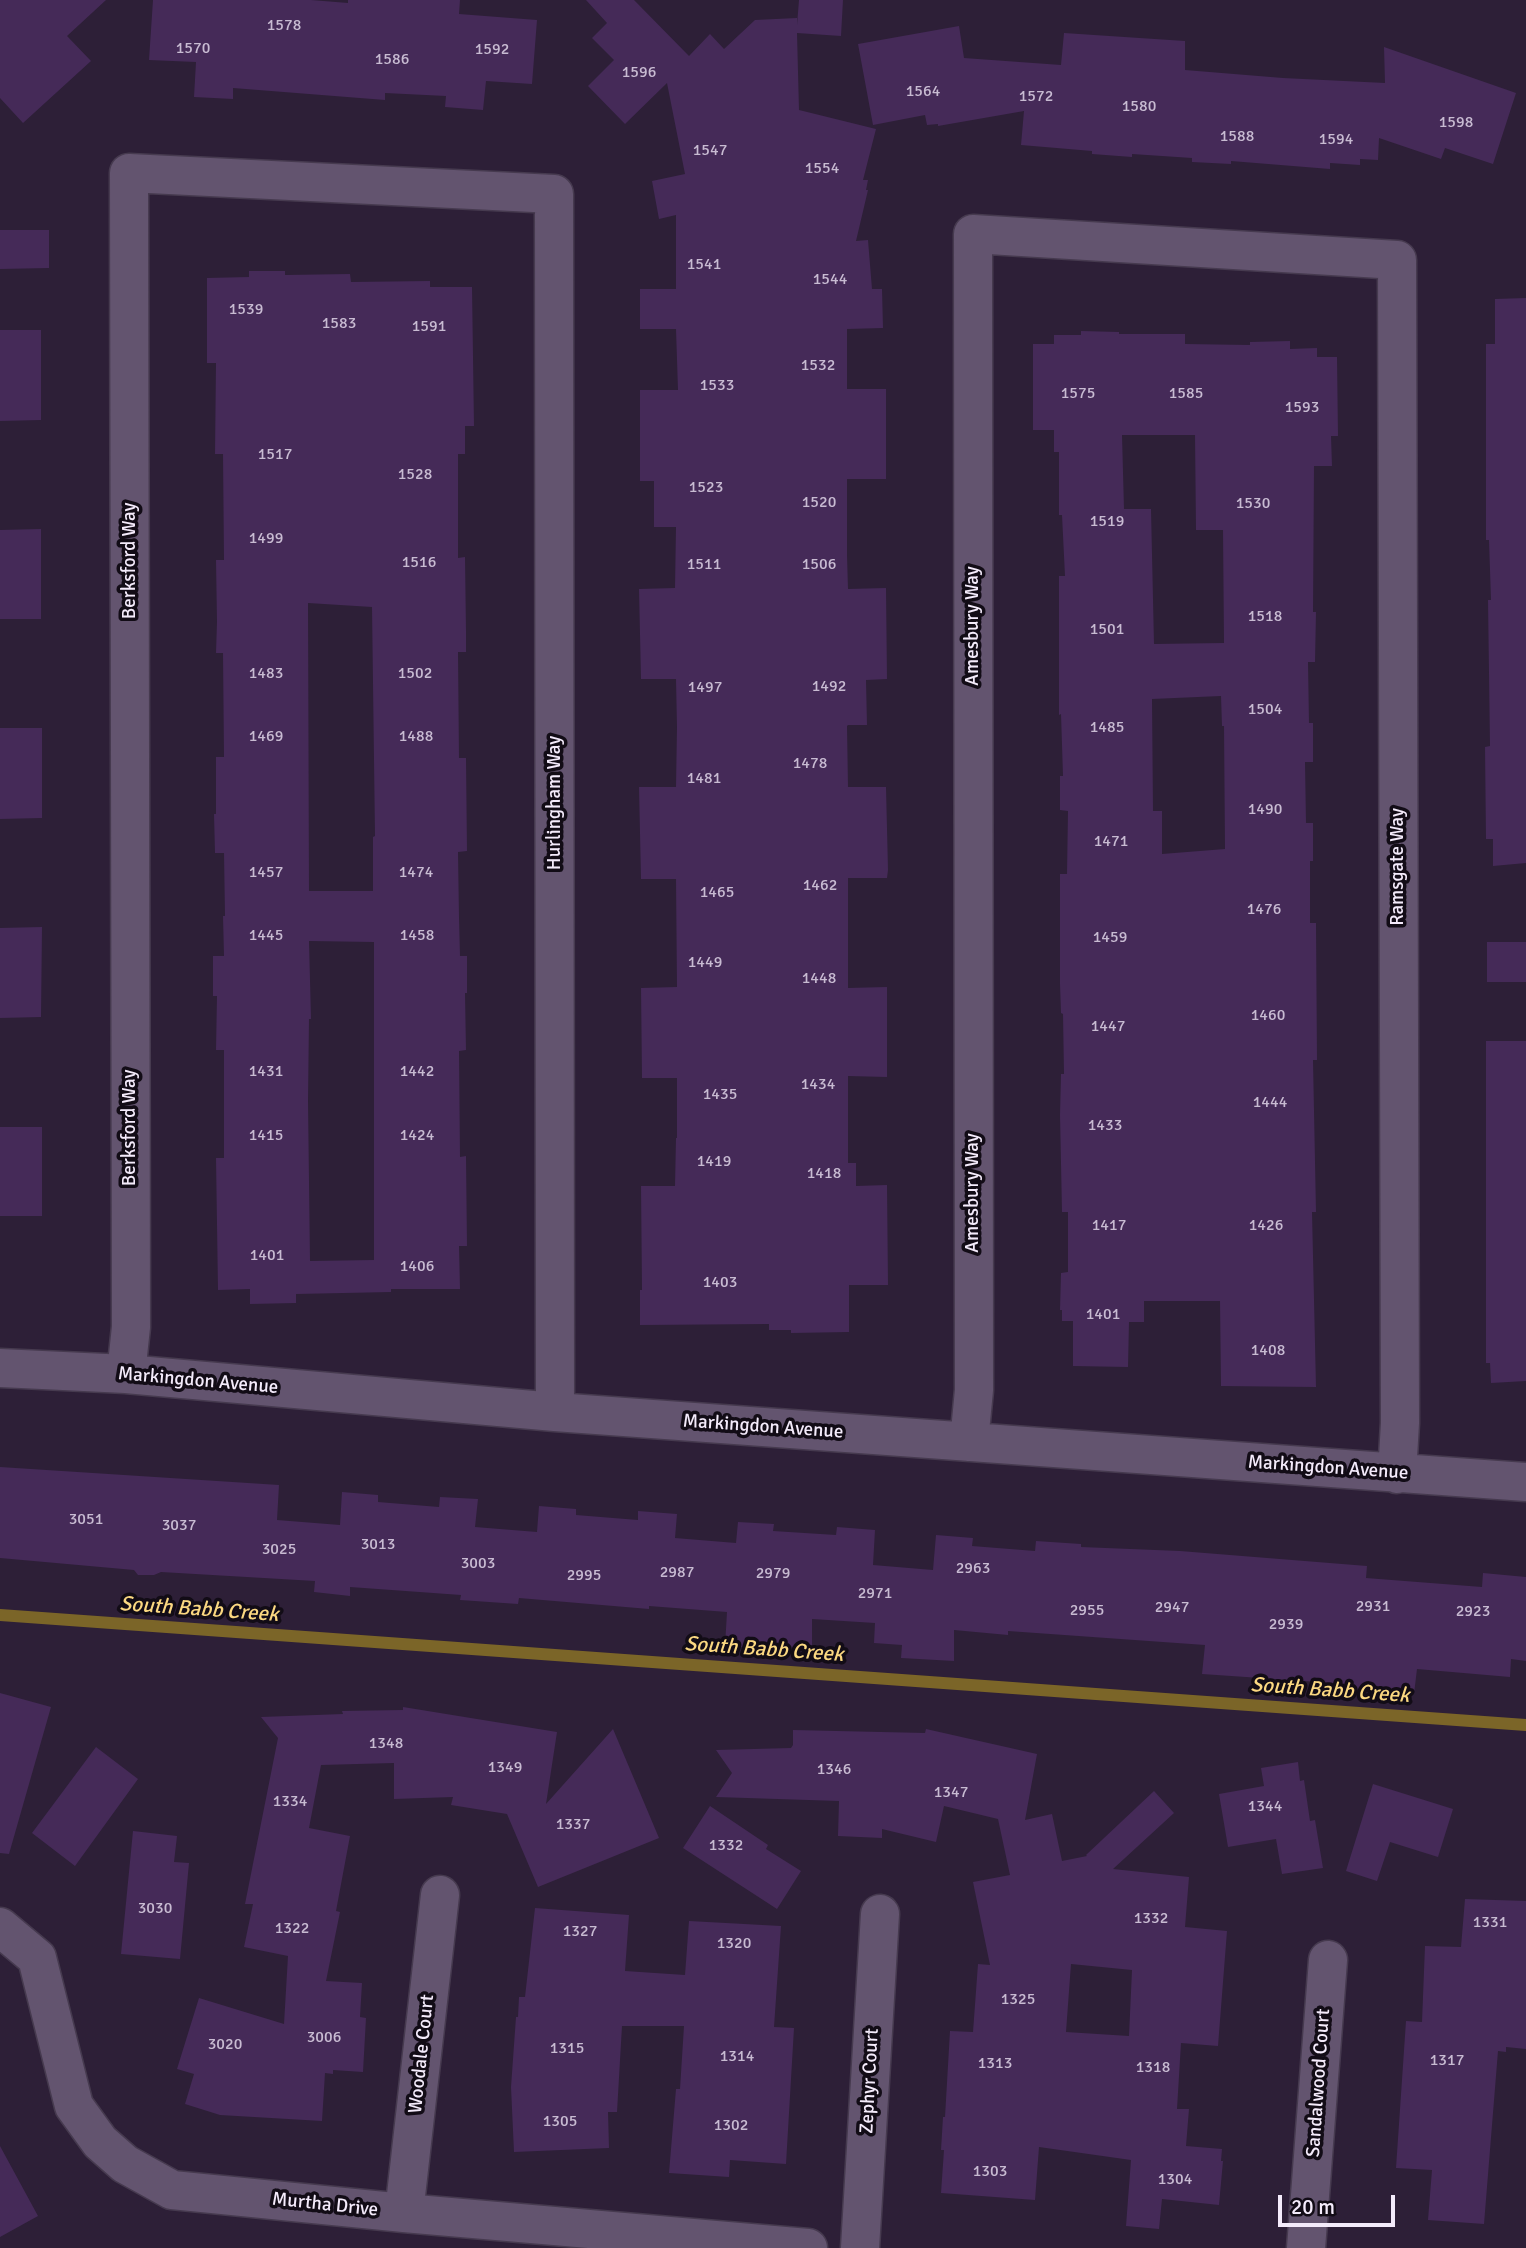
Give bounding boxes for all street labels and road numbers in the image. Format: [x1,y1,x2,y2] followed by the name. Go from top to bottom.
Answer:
[119,503,141,619] street label: Berksford Way
[962,566,984,686] street label: Amesbury Way
[544,736,566,870] street label: Hurlingham Way
[1387,808,1409,926] street label: Ramsgate Way
[119,1070,141,1186] street label: Berksford Way
[962,1133,984,1253] street label: Amesbury Way
[117,1363,279,1399] street label: Markingdon Avenue
[682,1410,844,1444] street label: Markingdon Avenue
[1247,1451,1409,1485] street label: Markingdon Avenue
[404,1993,440,2115] street label: Woodale Court
[1302,2008,1336,2158] street label: Sandalwood Court
[856,2028,884,2134] street label: Zephyr Court
[271,2188,379,2222] street label: Murtha Drive

